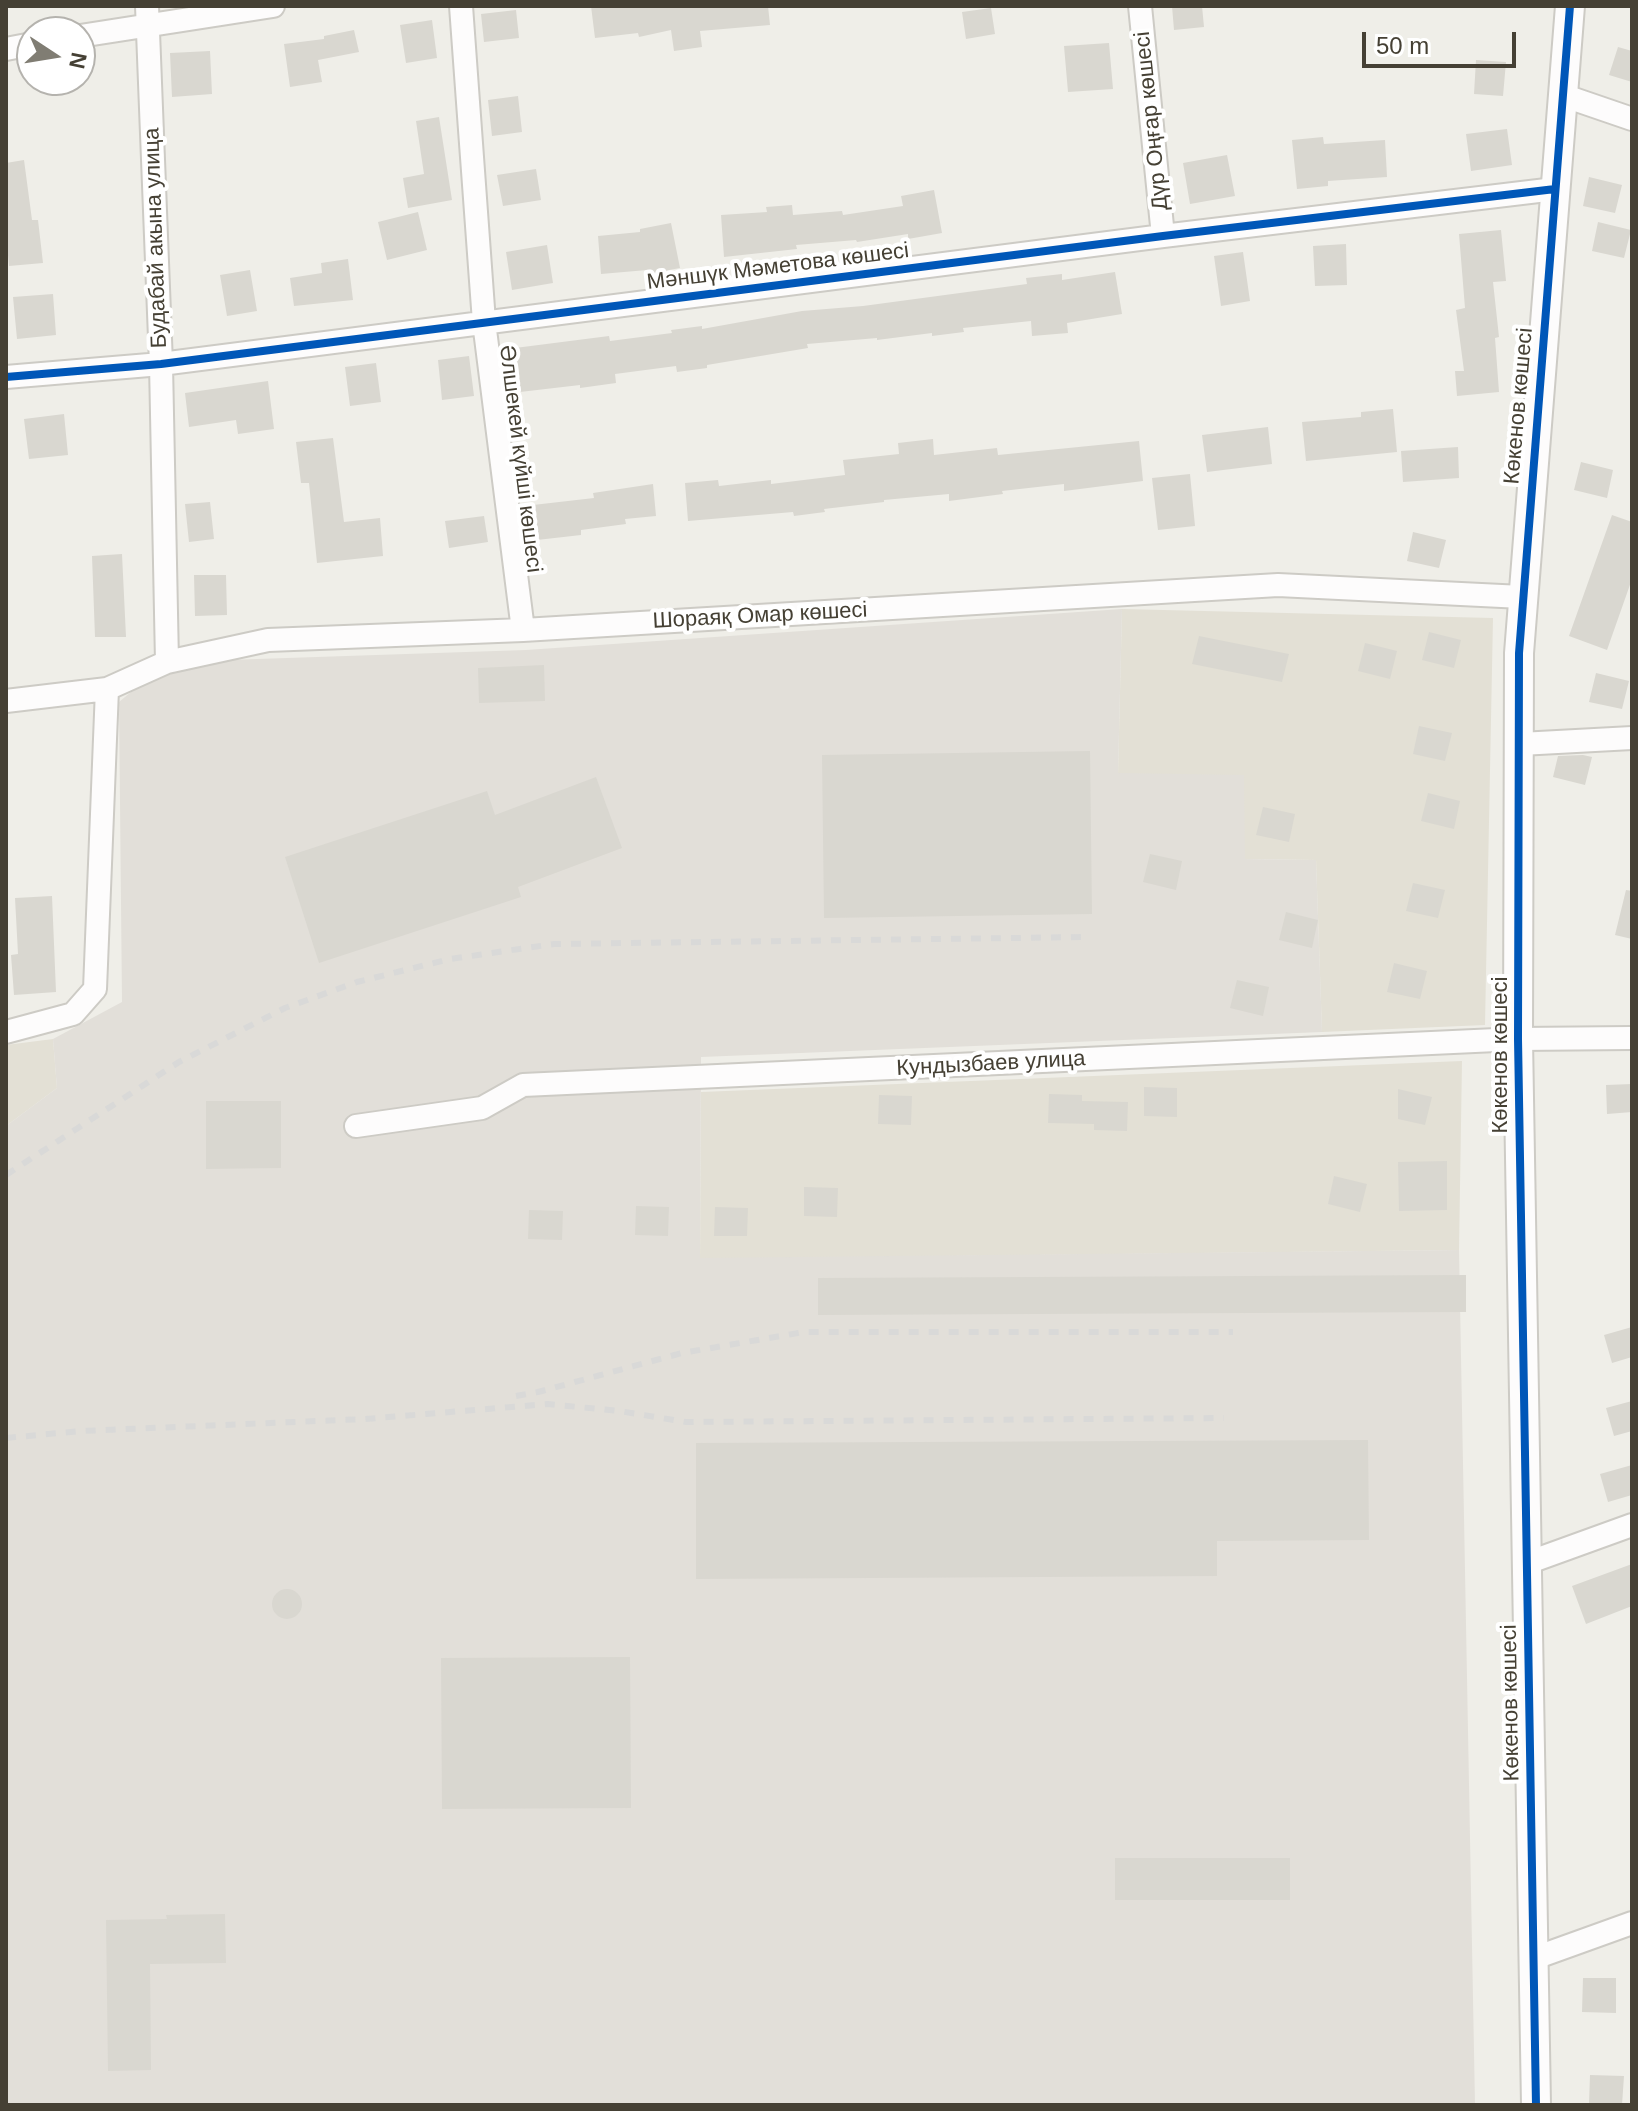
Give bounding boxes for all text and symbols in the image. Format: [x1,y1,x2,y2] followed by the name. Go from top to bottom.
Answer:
[16,16,96,96] north arrow
[1366,16,1520,66] scale bar
[1129,30,1175,212] street label: Дүр Оңғар көшесі
[1376,32,1429,59] text: 50 m
[64,50,92,71] text: N
[139,127,173,349] street label: Будабай акына улица
[645,238,911,296] street label: Мәншүк Мәметова көшесі
[1499,327,1539,485] street label: Көкенов көшесі
[493,344,547,574] street label: Әлшекей күйші көшесі
[652,597,868,635] street label: Шораяқ Омар көшесі
[1488,977,1514,1133] street label: Көкенов көшесі
[896,1046,1086,1082] street label: Кундызбаев улица
[1496,1624,1526,1782] street label: Көкенов көшесі

